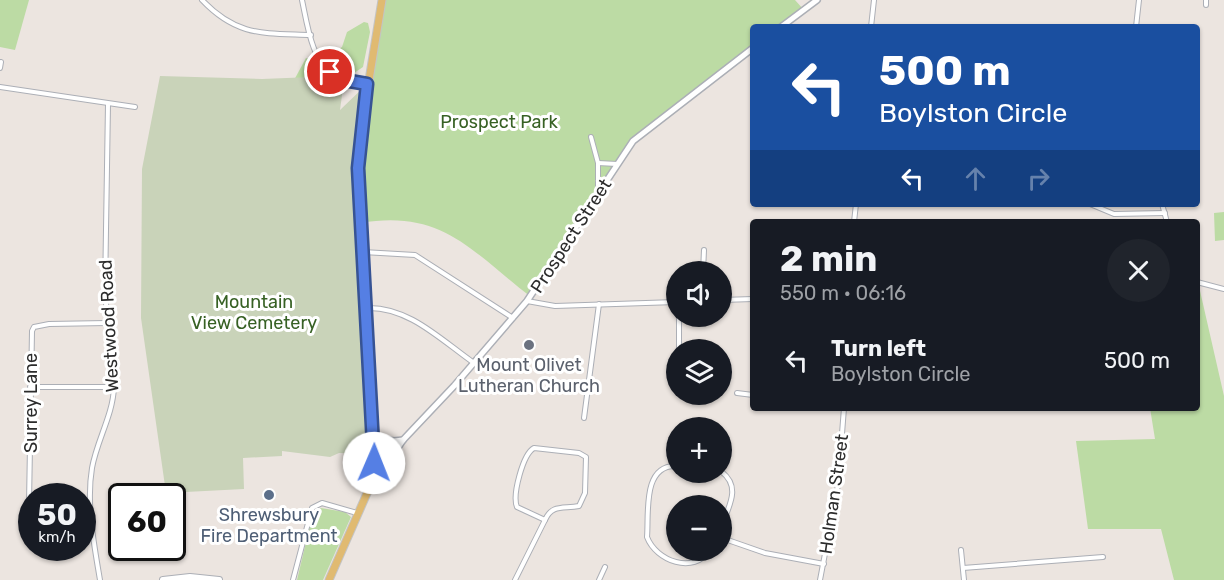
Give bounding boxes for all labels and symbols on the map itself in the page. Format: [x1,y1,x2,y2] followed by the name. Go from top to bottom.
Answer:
[304,46,355,97] pin
[440,111,558,133] park label: Prospect Park
[526,175,616,297] street label: Prospect Street
[95,259,123,393] street label: Westwood Road
[191,291,317,334] park label: Mountain View Cemetery
[522,338,536,352] marker: Mount Olivet Lutheran Church
[20,353,42,453] street label: Surrey Lane
[458,354,600,397] place label: Mount Olivet Lutheran Church
[342,431,406,495] position arrow
[815,433,853,555] street label: Holman Street
[108,483,186,561] speed limit sign: 60
[262,488,276,502] marker: Shrewsbury Fire Department
[201,504,337,547] place label: Shrewsbury Fire Department

